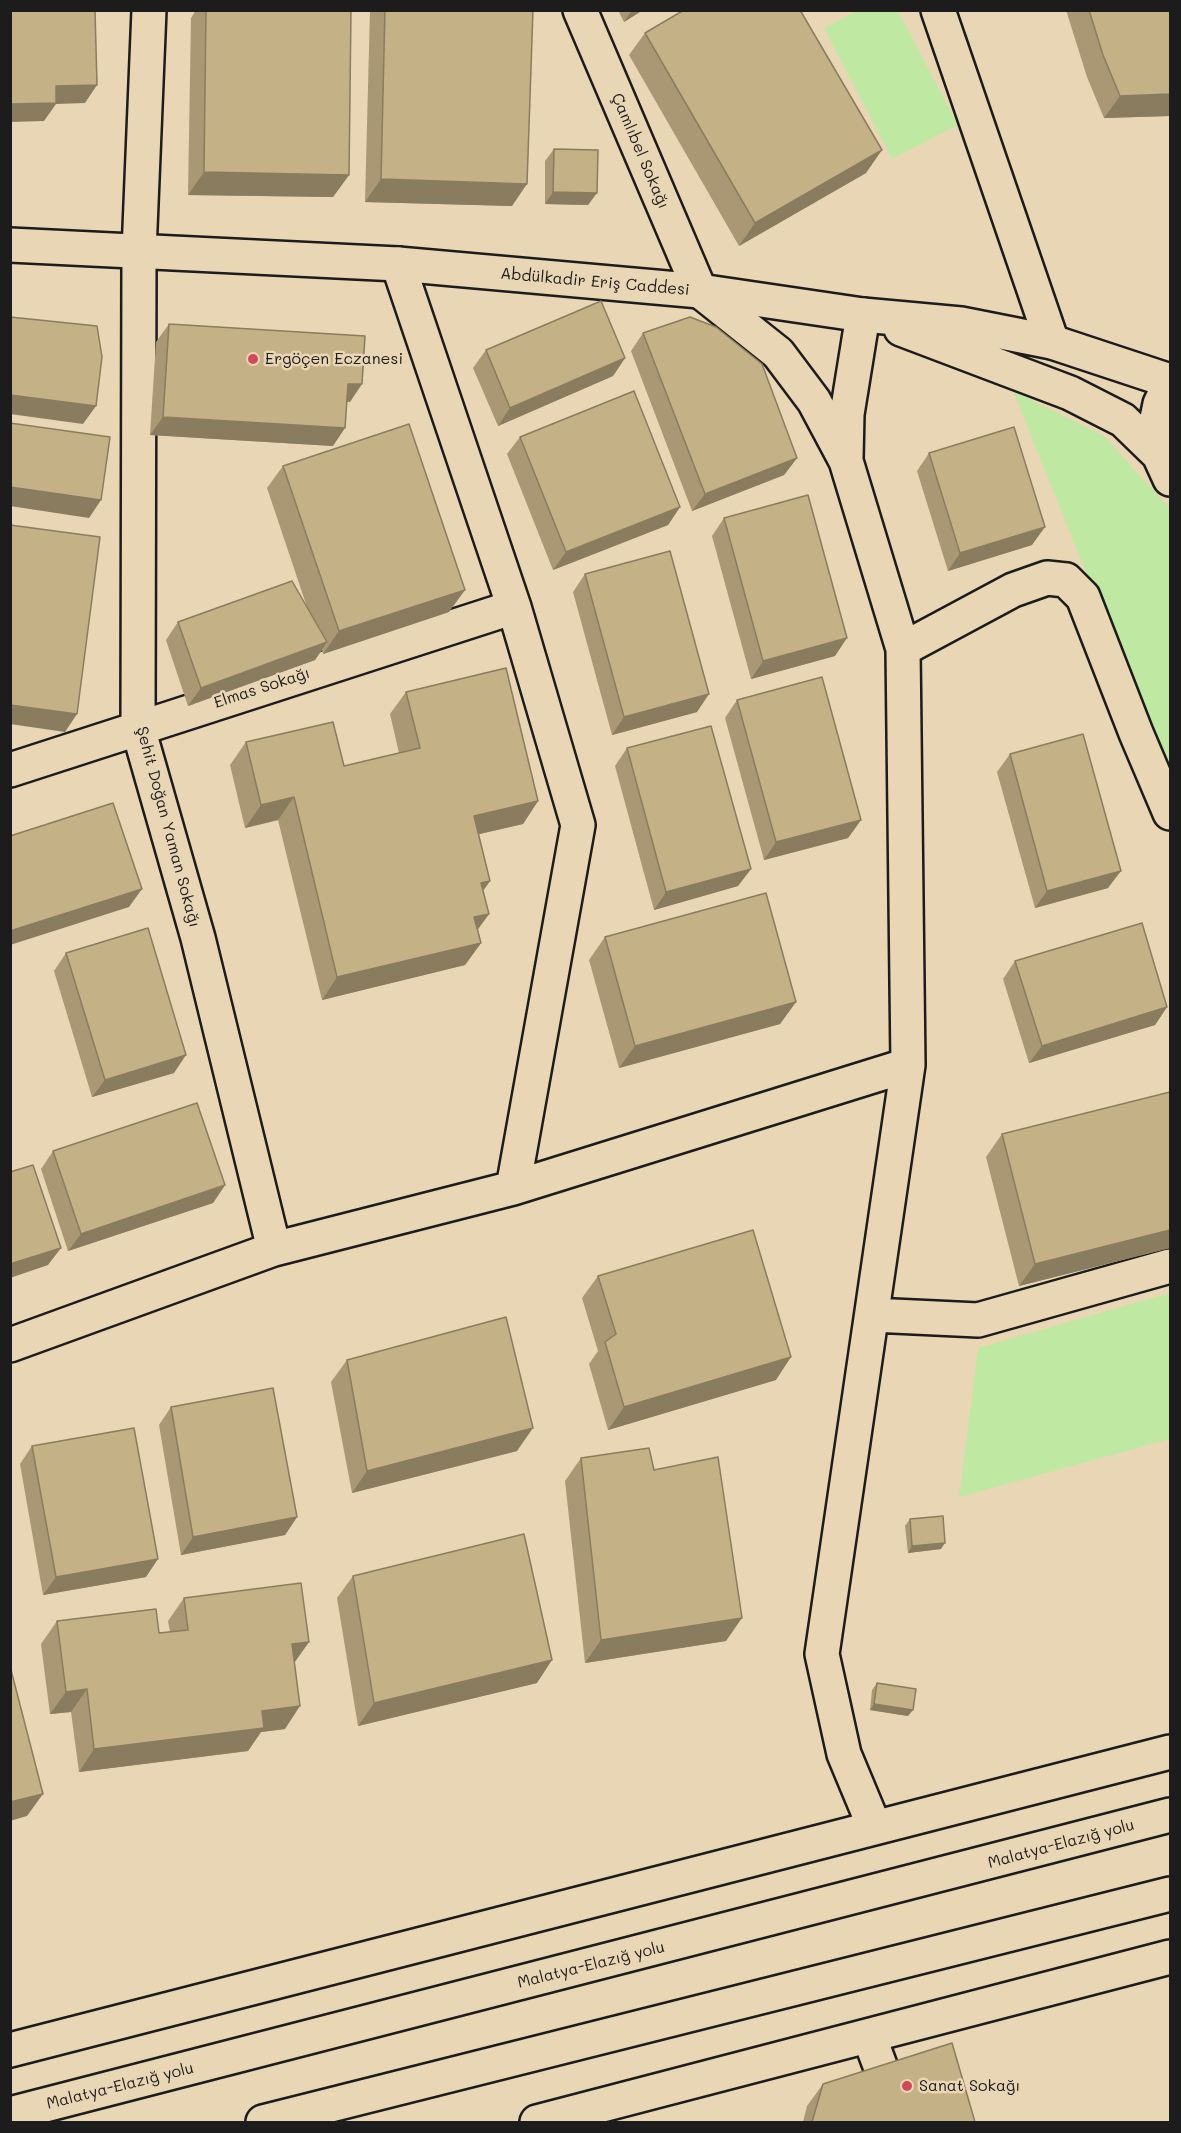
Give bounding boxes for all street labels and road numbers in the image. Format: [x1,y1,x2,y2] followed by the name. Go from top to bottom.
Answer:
[607,90,673,212] street label: Çamlıbel Sokağı
[499,264,691,300] street label: Abdülkadir Eriş Caddesi
[211,663,313,713] street label: Elmas Sokağı
[132,724,204,930] street label: Şehit Doğan Yaman Sokağı
[986,1815,1136,1873] street label: Malatya-Elazığ yolu
[515,1937,667,1993] street label: Malatya-Elazığ yolu
[44,2058,196,2114] street label: Malatya-Elazığ yolu

